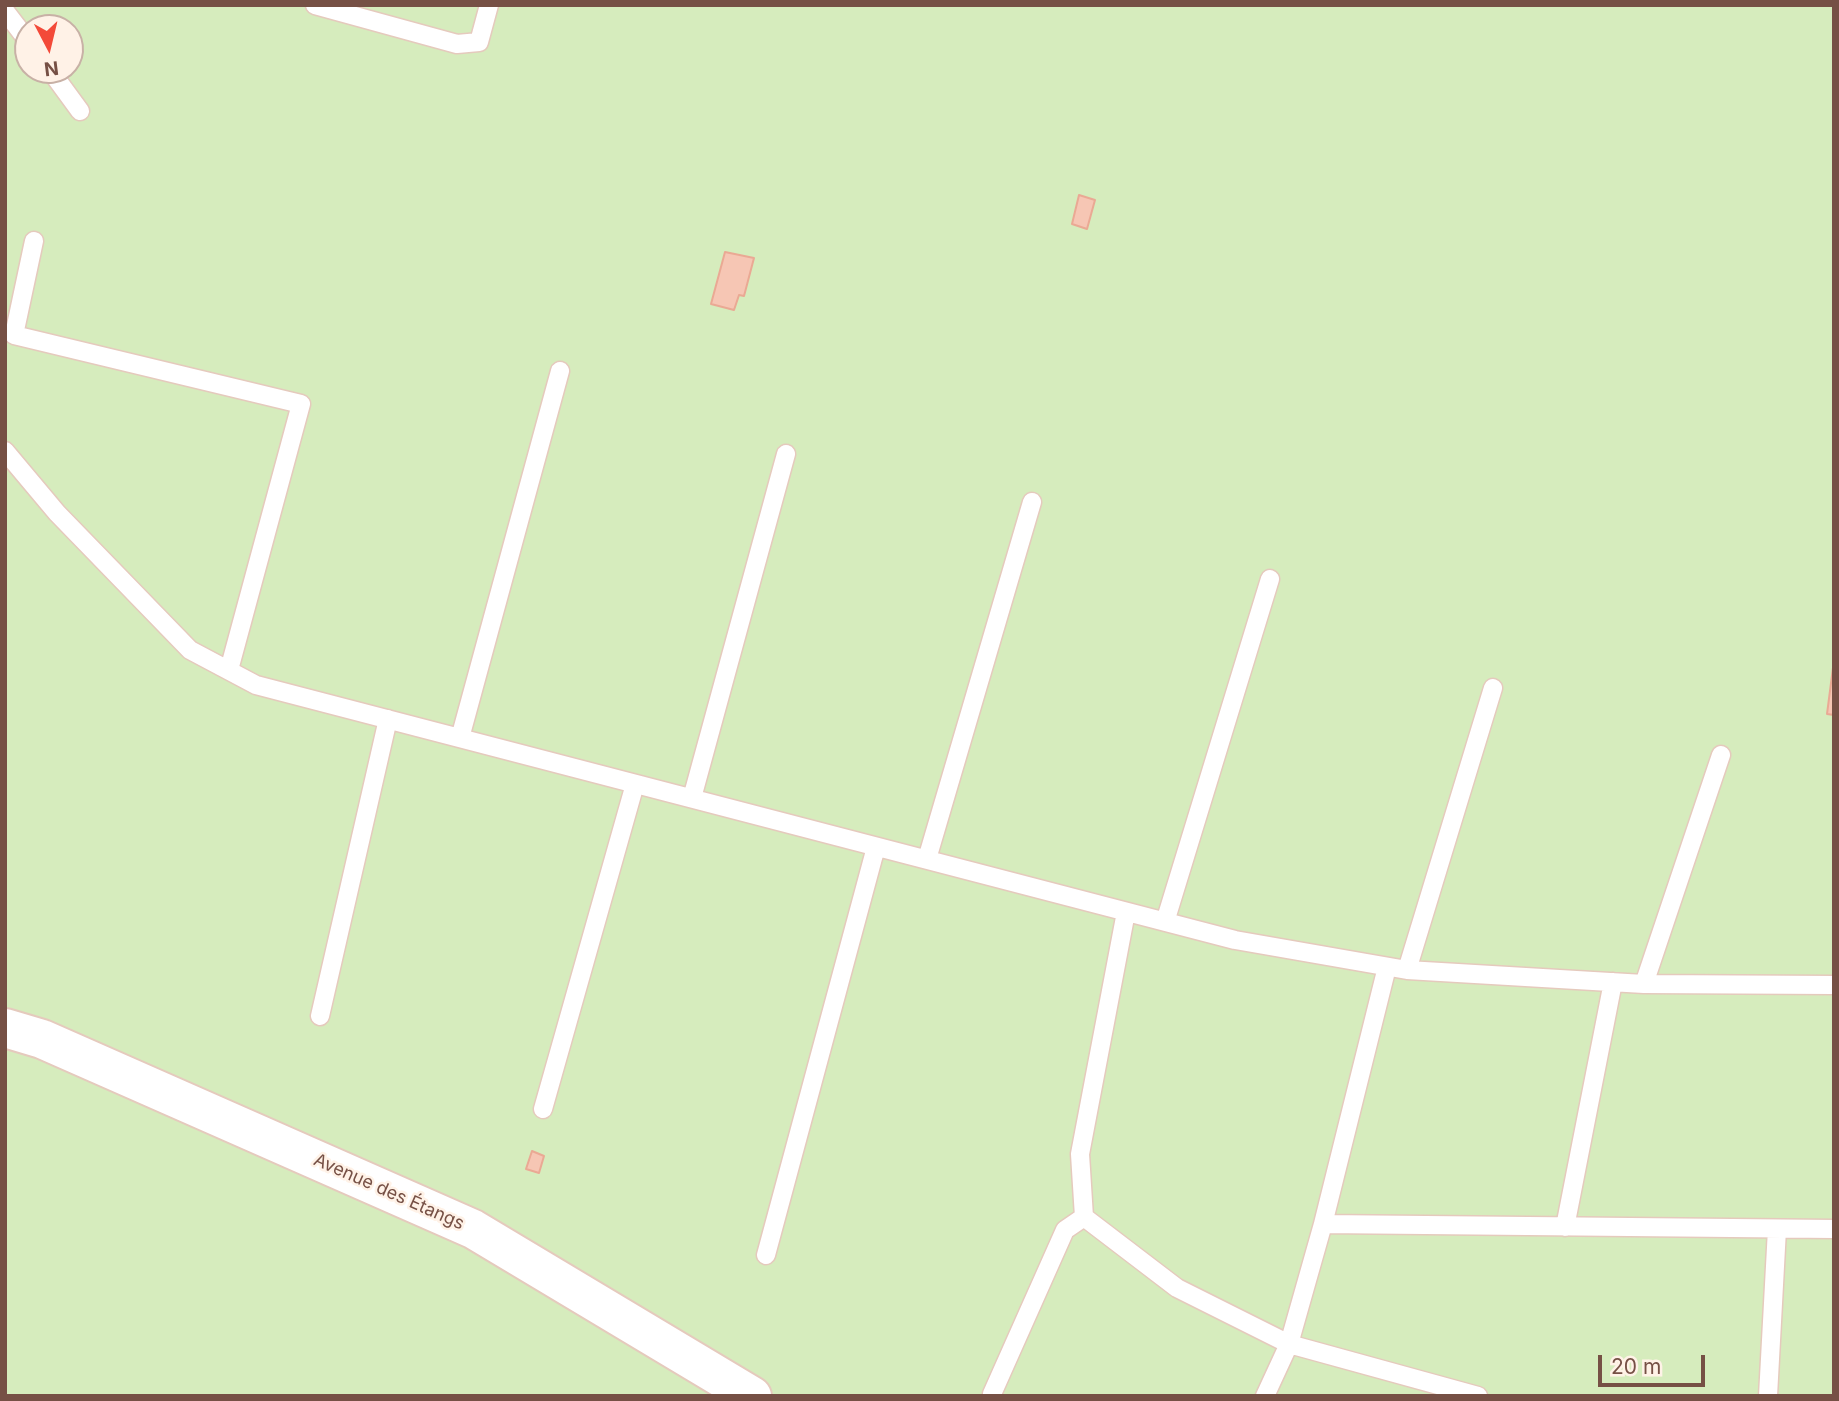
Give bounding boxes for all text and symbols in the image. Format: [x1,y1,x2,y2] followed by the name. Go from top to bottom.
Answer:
[14,14,84,84] north arrow
[43,56,60,81] text: N
[310,1149,468,1235] street label: Avenue des Étangs
[1601,1342,1708,1386] scale bar
[1611,1354,1661,1379] text: 20 m

